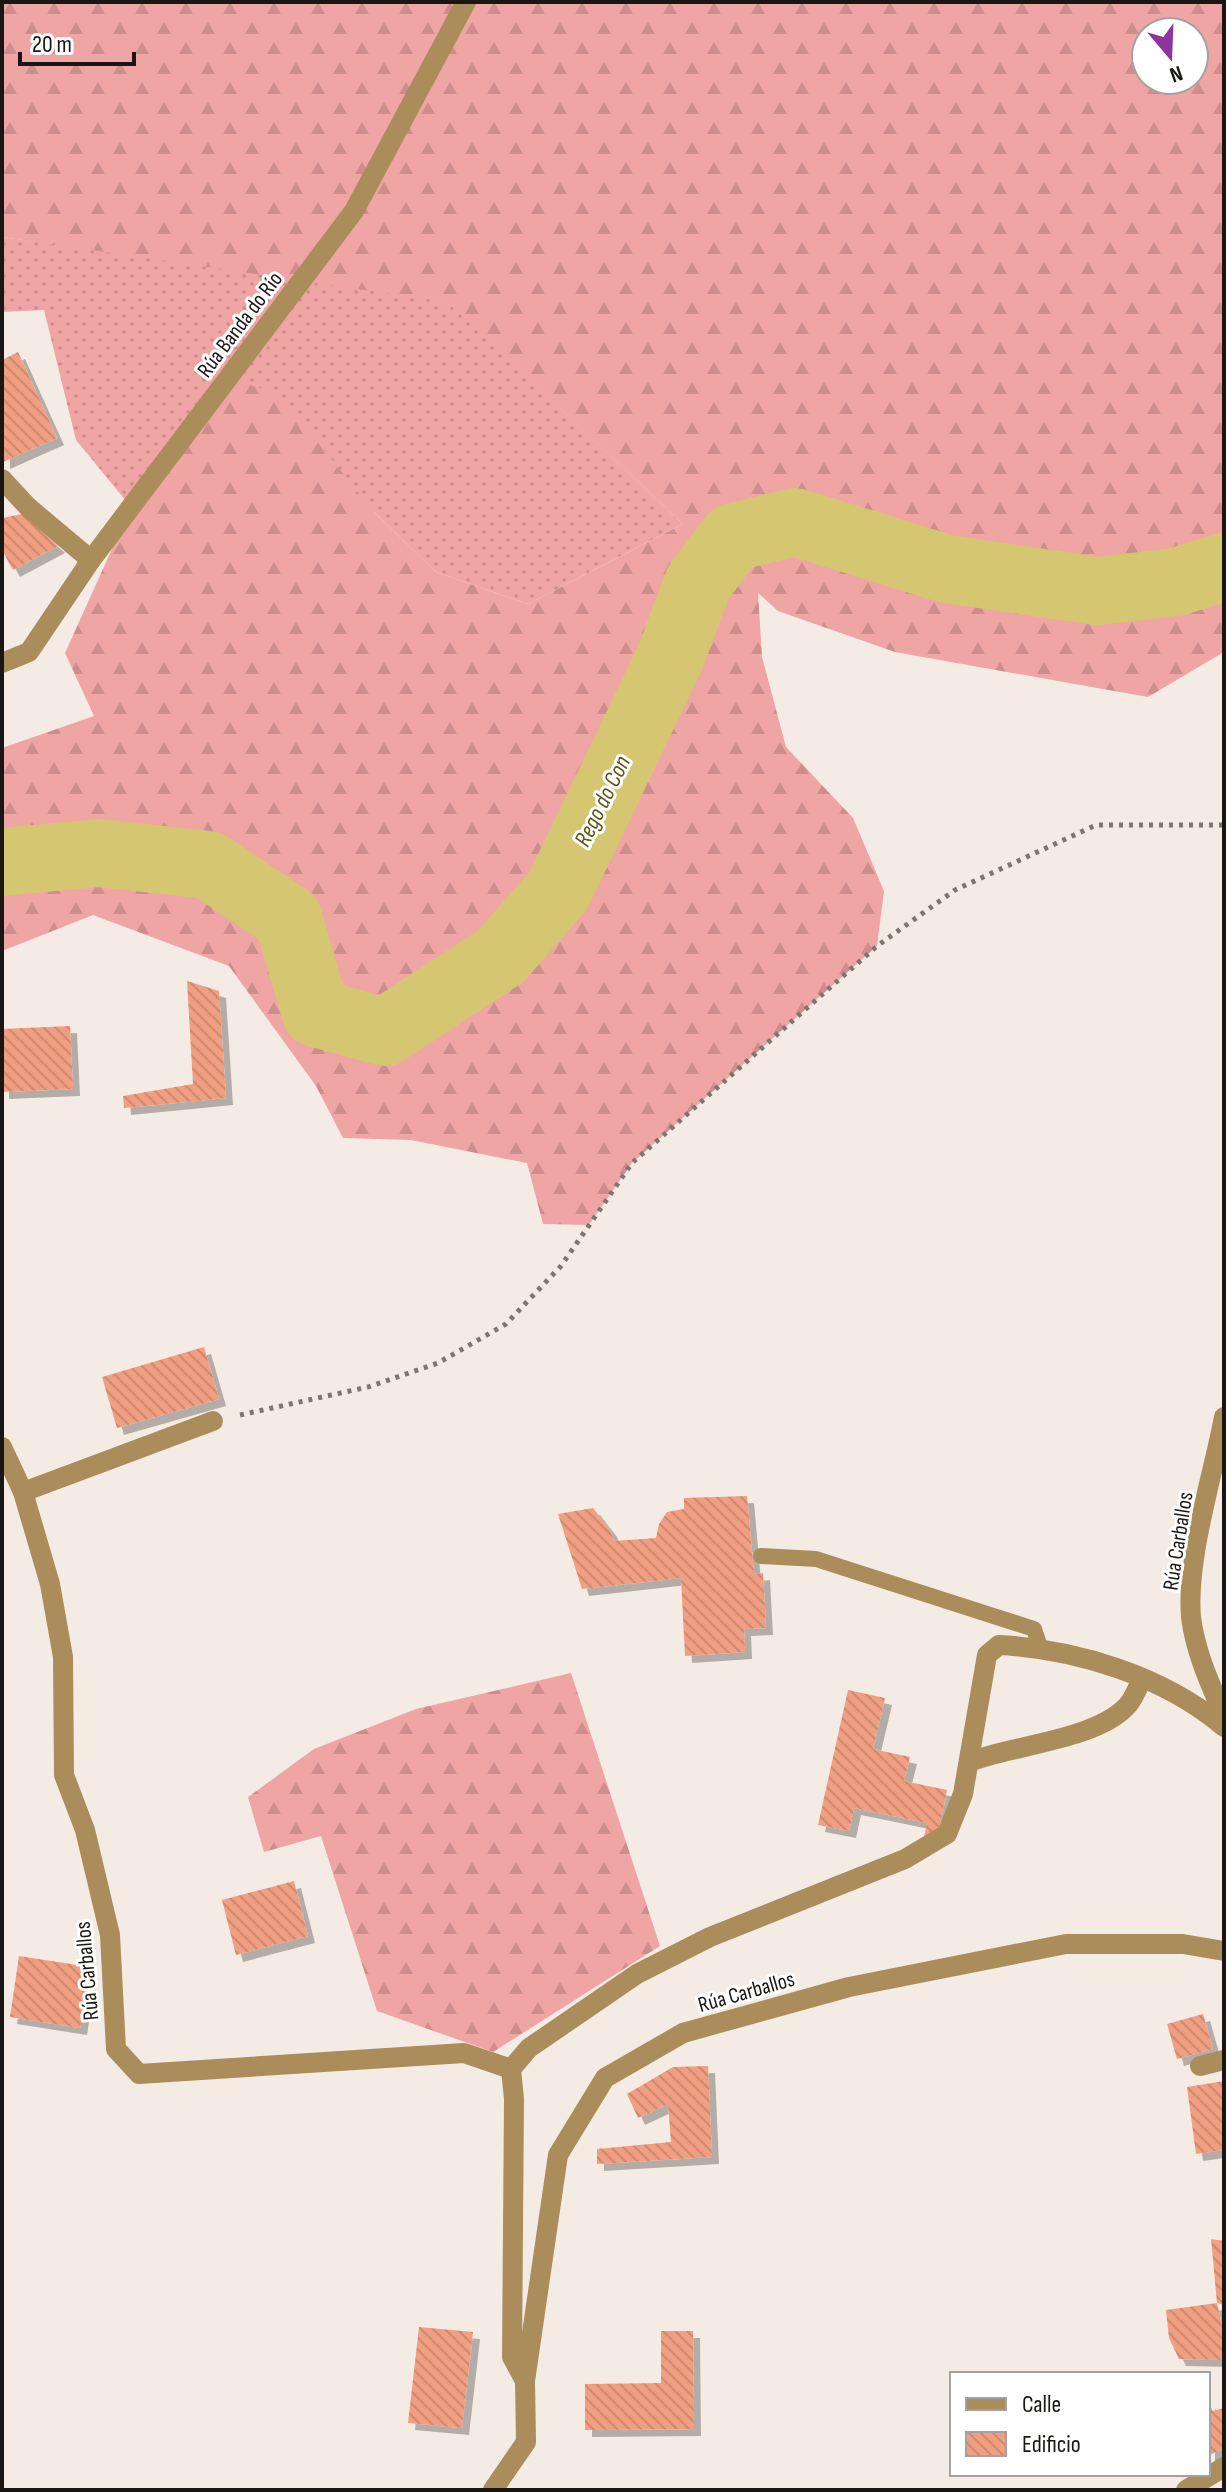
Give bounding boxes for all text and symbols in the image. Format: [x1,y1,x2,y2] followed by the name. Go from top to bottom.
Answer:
[20,16,134,66] scale bar
[1130,16,1210,96] north arrow
[32,30,72,59] text: 20 m
[1166,59,1186,88] text: N
[192,267,289,383] street label: Rúa Banda do Río
[568,751,637,851] water label: Rego do Con
[1157,1490,1200,1592] street label: Rúa Carballos
[70,1920,105,2021] street label: Rúa Carballos
[695,1966,798,2019] street label: Rúa Carballos
[950,2372,1210,2476] legend
[1022,2390,1061,2419] text: Calle
[1022,2430,1081,2459] text: Edificio

